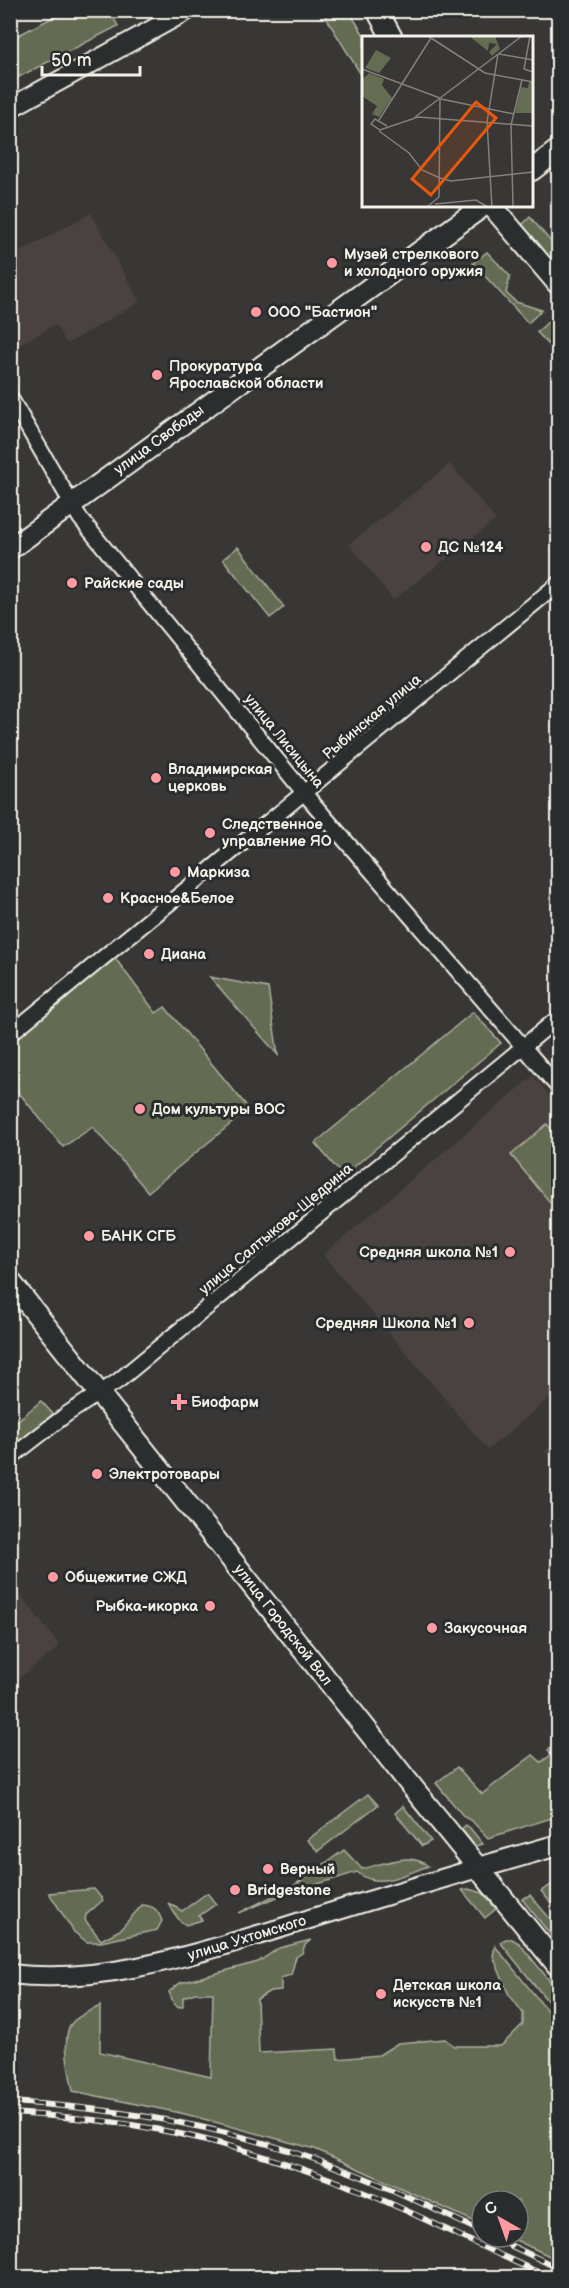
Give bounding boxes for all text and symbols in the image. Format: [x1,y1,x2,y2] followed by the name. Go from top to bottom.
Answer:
[362,36,533,207] inset map
[42,39,140,77] scale bar
[51,50,92,71] text: 50 m
[344,245,483,281] place label: Музей стрелкового и холодного оружия
[325,256,339,270] marker: Музей стрелкового и холодного оружия
[268,303,377,322] place label: ООО "Бастион"
[249,305,263,319] marker: ООО "Бастион"
[169,357,323,393] place label: Прокуратура Ярославской области
[150,368,164,382] marker: Прокуратура Ярославской области
[110,401,208,479] street label: улица Свободы
[438,538,503,557] place label: ДС №124
[419,540,433,554] marker: ДС №124
[84,574,184,593] place label: Райские сады
[65,576,79,590] marker: Райские сады
[319,670,425,764] street label: Рыбинская улица
[240,690,328,792] street label: улица Лисицына
[168,760,272,796] place label: Владимирская церковь
[149,771,163,785] marker: Владимирская церковь
[222,815,332,851] place label: Следственное управление ЯО
[203,826,217,840] marker: Следственное управление ЯО
[187,863,250,882] place label: Маркиза
[168,865,182,879] marker: Маркиза
[120,889,234,908] place label: Красное&Белое
[101,891,115,905] marker: Красное&Белое
[161,945,206,964] place label: Диана
[142,947,156,961] marker: Диана
[152,1100,286,1119] place label: Дом культуры ВОС
[133,1102,147,1116] marker: Дом культуры ВОС
[195,1159,357,1299] street label: улица Салтыкова-Щедрина
[101,1227,176,1246] place label: БАНК СГБ
[82,1229,96,1243] marker: БАНК СГБ
[359,1243,498,1262] place label: Средняя школа №1
[503,1245,517,1259] marker: Средняя школа №1
[315,1314,457,1333] place label: Средняя Школа №1
[462,1316,476,1330] marker: Средняя Школа №1
[191,1393,259,1412] place label: Биофарм
[172,1395,186,1409] marker: Биофарм
[109,1465,220,1484] place label: Электротовары
[90,1467,104,1481] marker: Электротовары
[230,1560,336,1690] street label: улица Городской Вал
[65,1568,187,1587] place label: Общежитие СЖД
[46,1570,60,1584] marker: Общежитие СЖД
[95,1597,198,1616] place label: Рыбка-икорка
[203,1599,217,1613] marker: Рыбка-икорка
[444,1619,527,1638] place label: Закусочная
[425,1621,439,1635] marker: Закусочная
[280,1860,335,1879] place label: Верный
[261,1862,275,1876] marker: Верный
[247,1881,331,1900] place label: Bridgestone
[228,1883,242,1897] marker: Bridgestone
[186,1911,309,1965] street label: улица Ухтомского
[393,1976,501,2012] place label: Детская школа искусств №1
[374,1987,388,2001] marker: Детская школа искусств №1
[470,2189,530,2249] north arrow
[481,2198,502,2220] text: С

